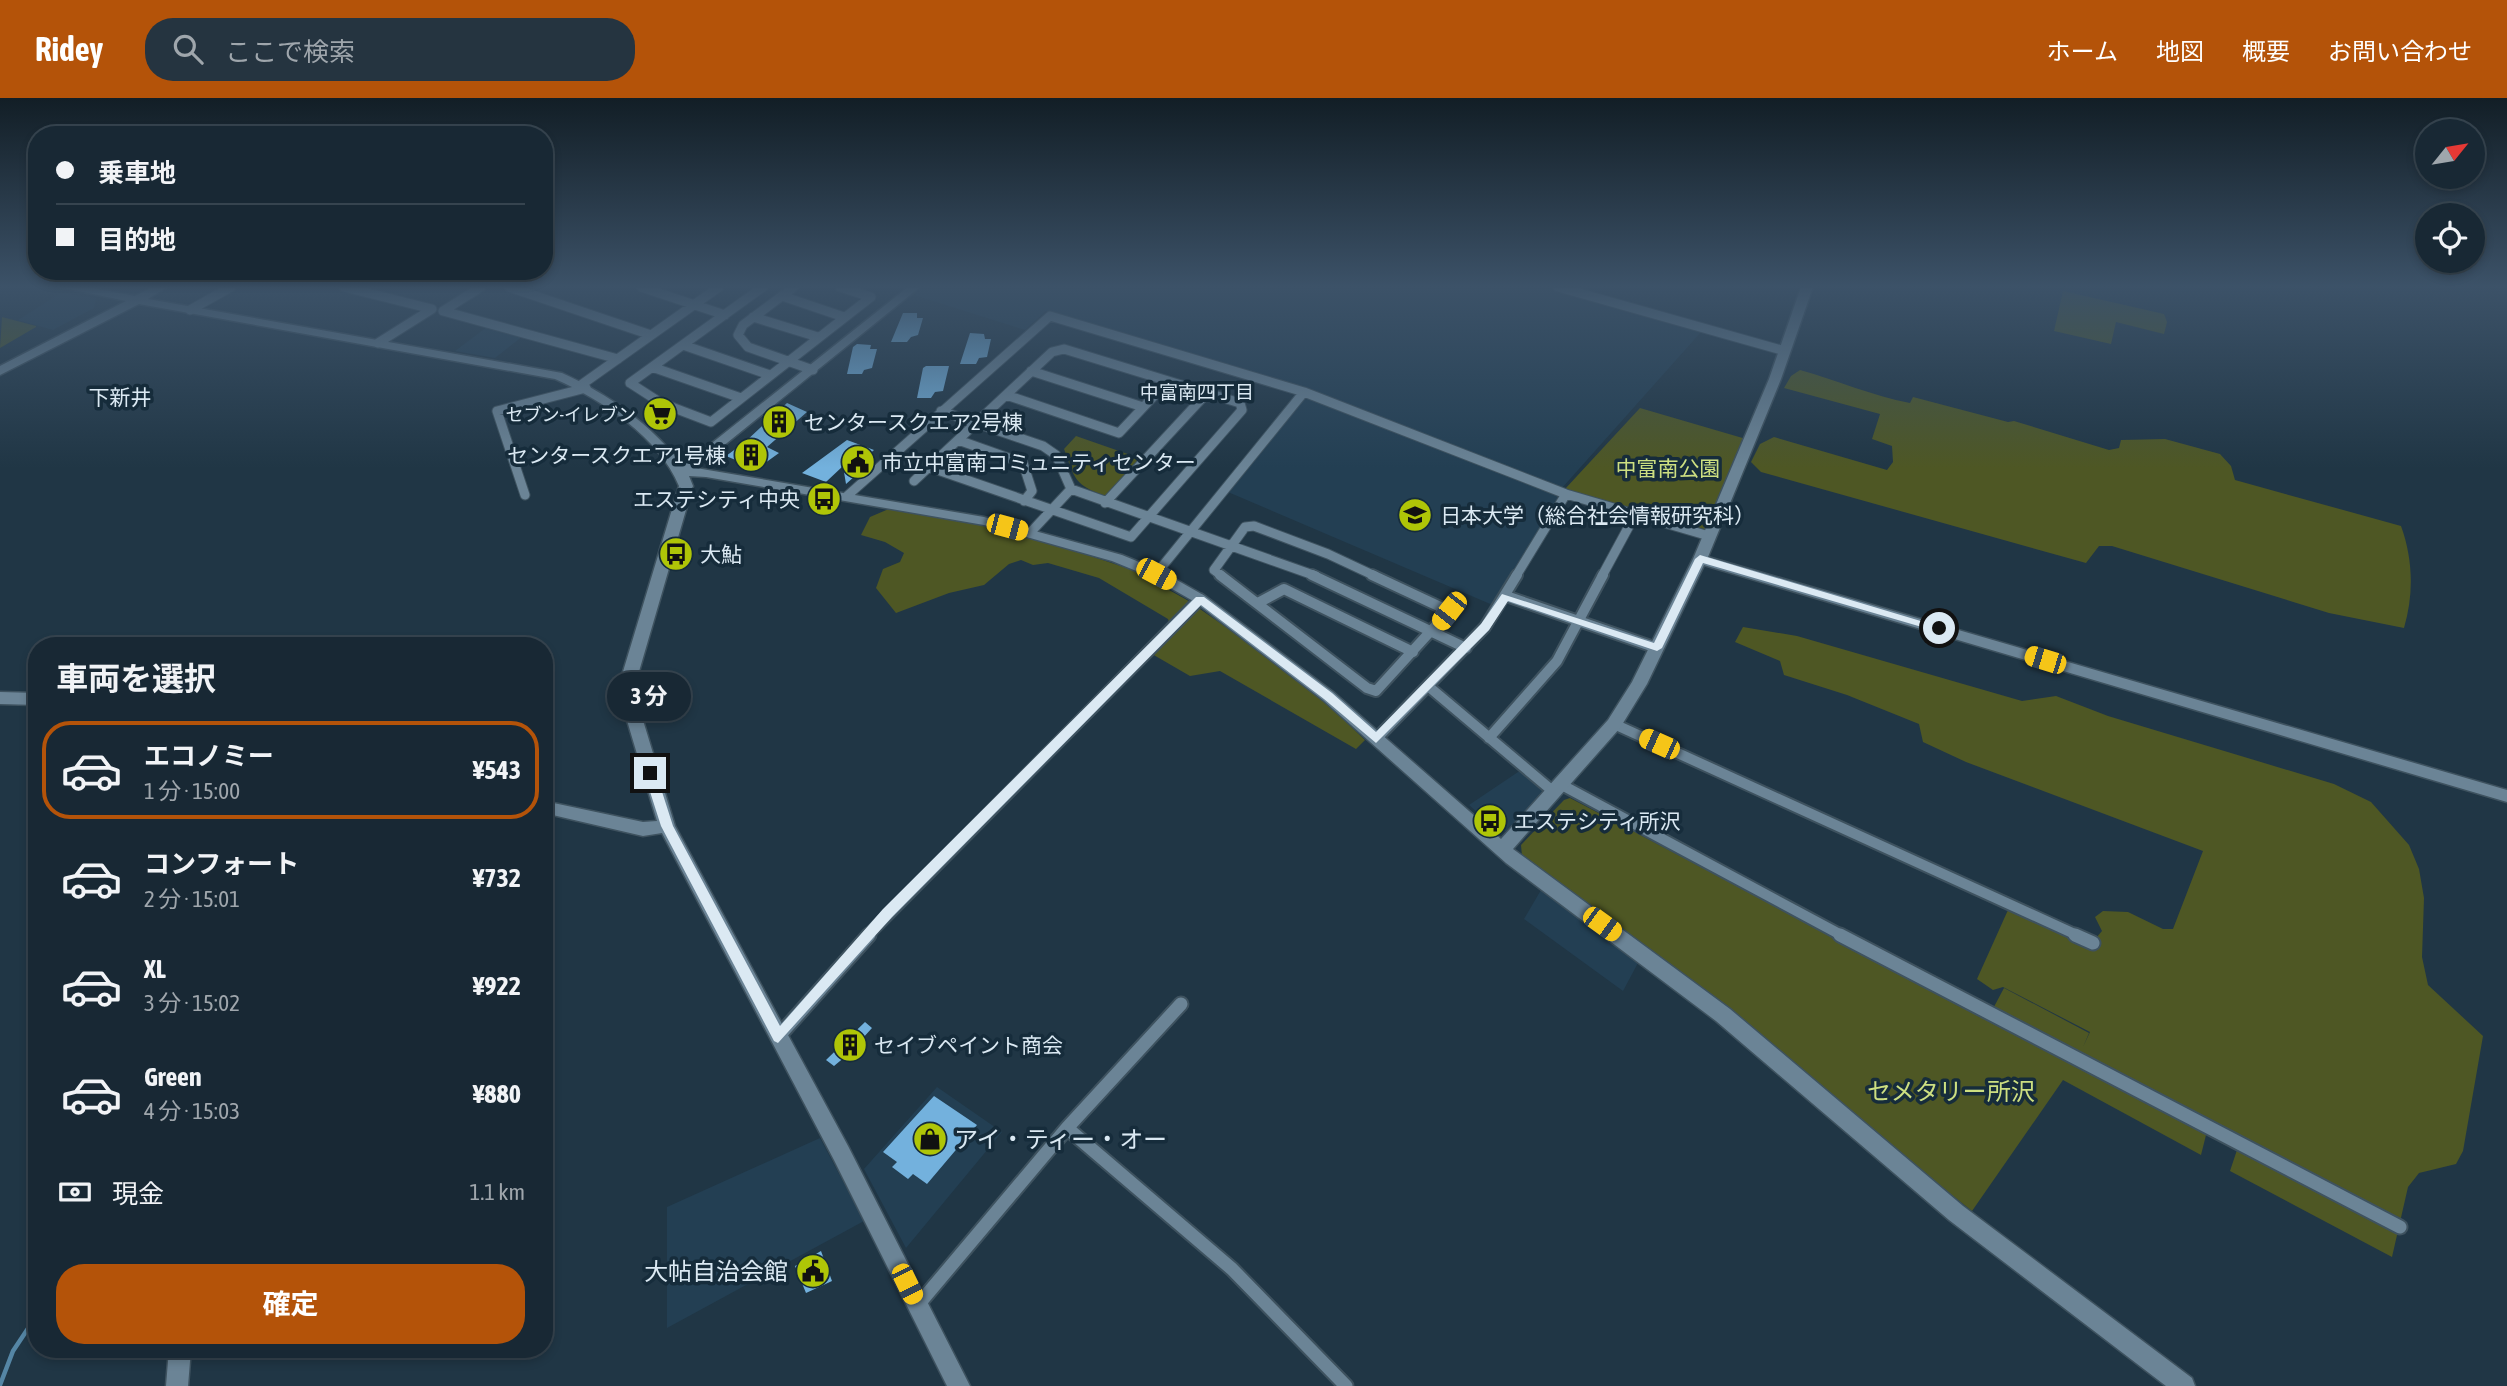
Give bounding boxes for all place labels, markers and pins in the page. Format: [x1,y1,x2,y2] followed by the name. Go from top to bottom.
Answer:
[641,395,679,433] supermarket icon: セブン-イレブン
[760,403,798,441] building icon: センタースクエア2号棟
[506,404,636,425] place label: セブン-イレブン
[804,410,1023,434] place label: センタースクエア2号棟
[732,436,770,474] building icon: センタースクエア1号棟
[507,443,726,467] place label: センタースクエア1号棟
[839,443,877,481] public building icon: 市立中富南コミュニティセンター
[882,450,1196,474] place label: 市立中富南コミュニティセンター
[805,480,843,518] bus stop icon: エステシティ中央
[633,487,800,511] place label: エステシティ中央
[1396,496,1434,534] school or university icon: 日本大学（総合社会情報研究科）
[1440,503,1755,527] place label: 日本大学（総合社会情報研究科）
[657,535,695,573] bus stop icon: 大鮎
[700,542,742,566] place label: 大鮎
[1471,802,1509,840] bus stop icon: エステシティ所沢
[1514,809,1681,833] place label: エステシティ所沢
[831,1026,869,1064] building icon: セイブペイント商会
[874,1033,1063,1057] place label: セイブペイント商会
[911,1120,949,1158] shop icon: アイ・ティー・オー
[954,1126,1167,1153] place label: アイ・ティー・オー
[794,1252,832,1290] public building icon: 大帖自治会館
[644,1258,788,1285] place label: 大帖自治会館

